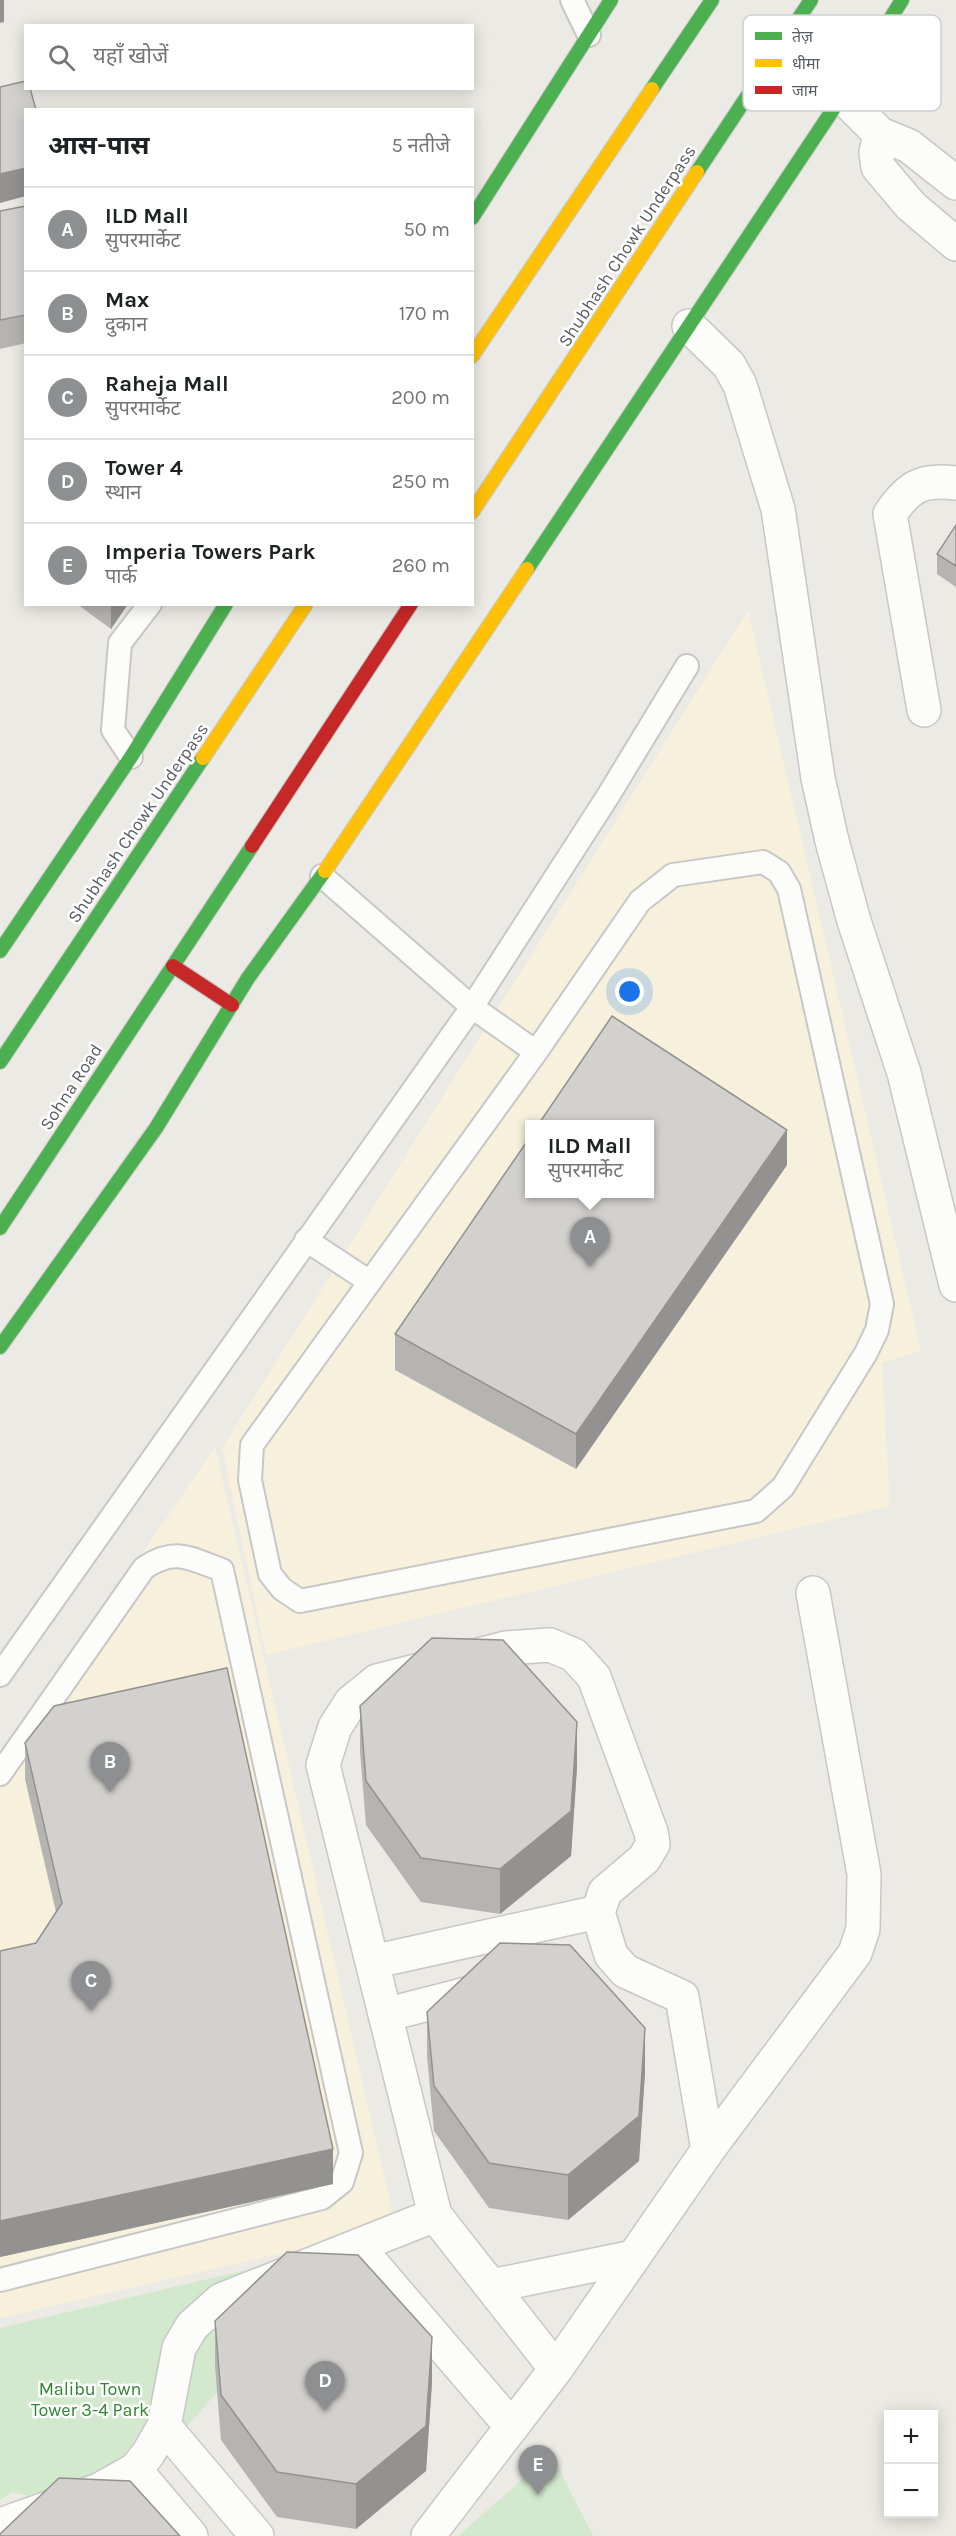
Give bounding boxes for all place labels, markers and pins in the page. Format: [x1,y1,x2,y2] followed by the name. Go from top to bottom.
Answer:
[570,1218,610,1267] pin: A
[90,1742,130,1792] pin: B
[72,1962,110,2011] pin: C
[306,2362,344,2411] pin: D
[518,2446,558,2495] pin: E

